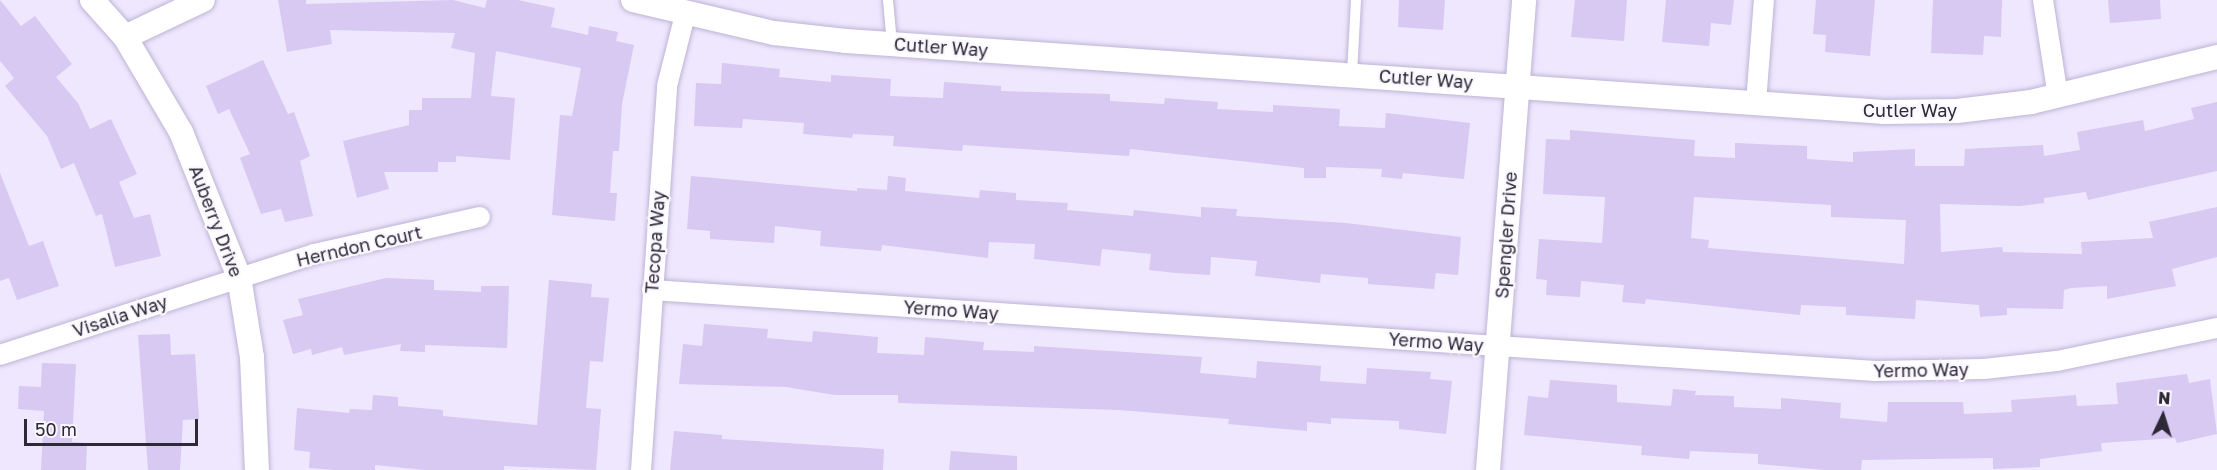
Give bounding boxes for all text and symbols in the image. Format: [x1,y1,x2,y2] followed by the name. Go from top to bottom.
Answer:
[893,33,989,61] street label: Cutler Way
[1378,65,1474,93] street label: Cutler Way
[1863,99,1957,121] street label: Cutler Way
[185,162,247,280] street label: Auberry Drive
[1491,171,1521,299] street label: Spengler Drive
[641,190,669,294] street label: Tecopa Way
[294,221,424,271] street label: Herndon Court
[70,291,170,341] street label: Visalia Way
[903,296,999,324] street label: Yermo Way
[1388,328,1484,356] street label: Yermo Way
[1873,358,1969,382] street label: Yermo Way
[2133,386,2193,446] north arrow
[2157,388,2171,408] text: N
[27,407,201,445] scale bar
[35,418,77,440] text: 50 m

